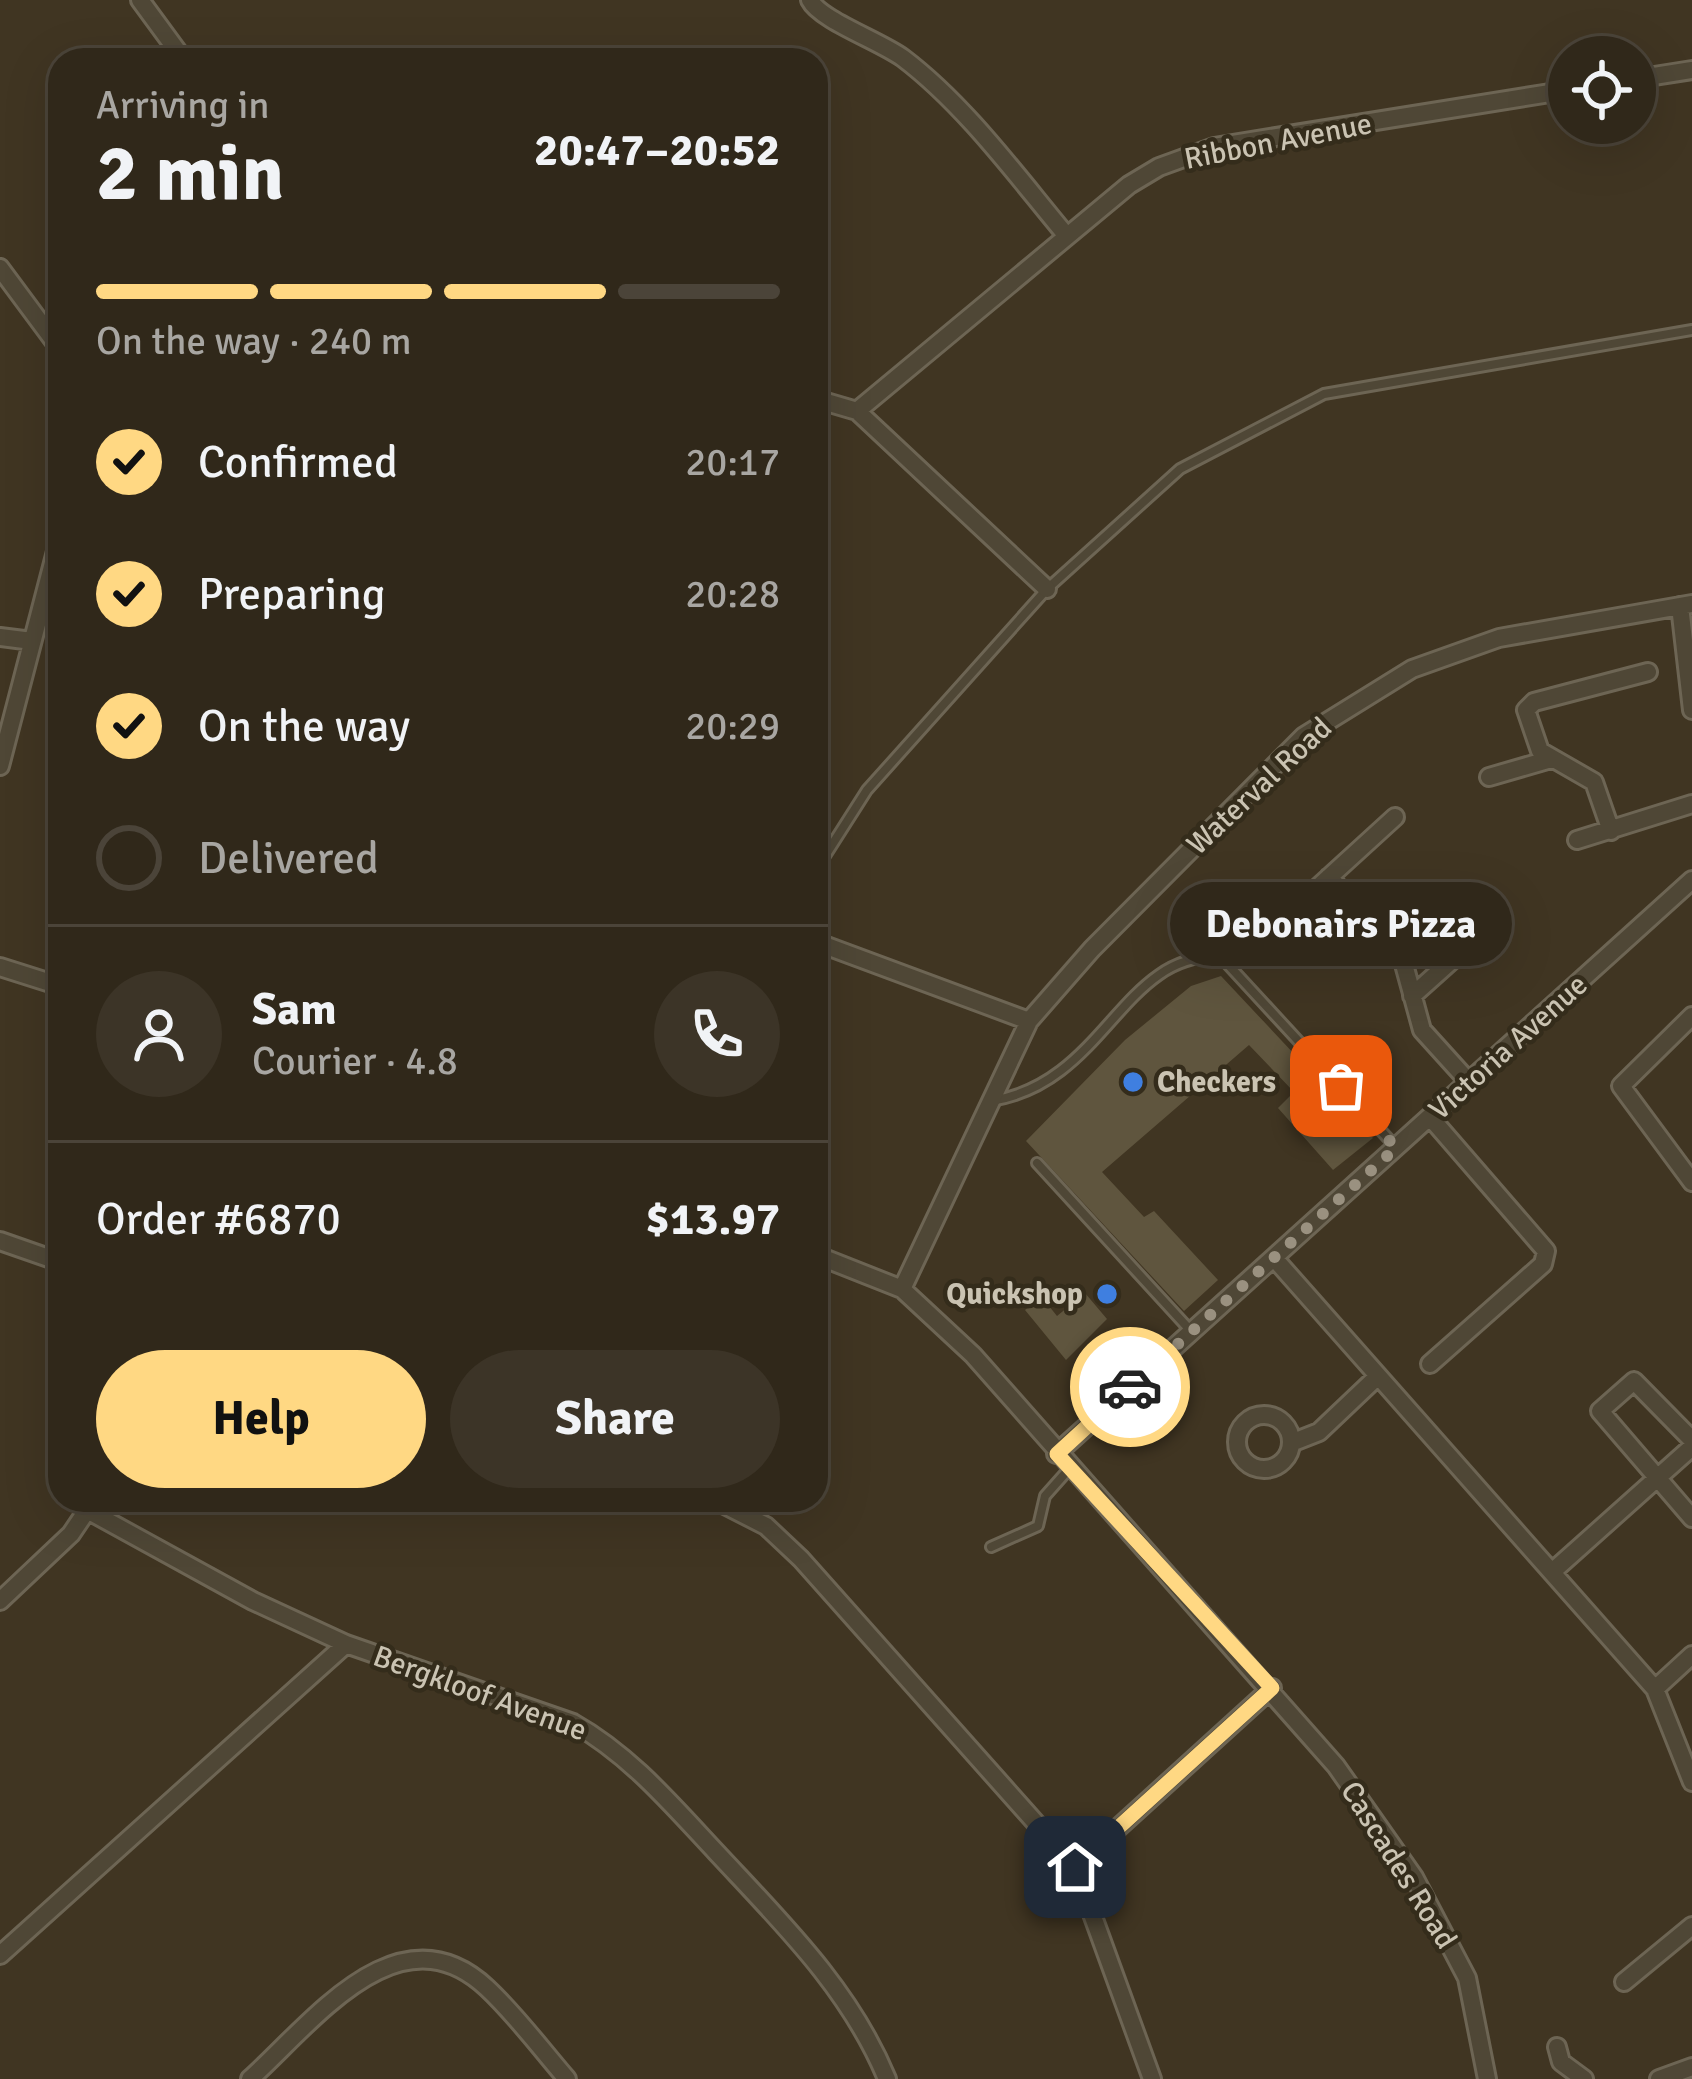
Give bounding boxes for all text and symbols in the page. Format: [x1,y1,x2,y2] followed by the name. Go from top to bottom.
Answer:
[1548,36,1656,144] map controls
[1548,36,1656,144] button: locate
[96,81,270,129] text: Arriving in
[1181,105,1375,178] street label: Ribbon Avenue
[534,123,780,178] text: 20:47–20:52
[96,126,284,222] text: 2 min
[96,317,412,365] text: On the way · 240 m
[96,429,162,495] icon: check
[198,435,398,490] text: Confirmed
[685,438,780,486] text: 20:17
[96,561,162,627] icon: check
[198,567,386,622] text: Preparing
[685,570,780,618] text: 20:28
[96,693,162,759] icon: check
[198,699,410,754] text: On the way
[685,702,780,750] text: 20:29
[1179,710,1340,863] street label: Waterval Road
[198,831,379,886] text: Delivered
[1170,882,1512,966] callout: Debonairs Pizza
[1206,900,1476,948] text: Debonairs Pizza
[1421,966,1595,1128] street label: Victoria Avenue
[96,971,222,1097] button: person
[654,971,780,1097] button: phone
[252,982,337,1037] text: Sam
[1290,1035,1392,1137] pin
[252,1037,458,1085] text: Courier · 4.8
[1308,1053,1374,1119] icon: bag
[1157,1064,1276,1101] place label: Checkers
[1120,1069,1146,1095] marker: Checkers
[96,1192,341,1247] text: Order #6870
[646,1192,780,1247] text: $13.97
[946,1276,1083,1313] place label: Quickshop
[1094,1281,1120,1307] marker: Quickshop
[1070,1327,1190,1447] courier
[96,1350,426,1488] button: Help
[450,1350,780,1488] button: Share
[1097,1354,1163,1420] icon: car
[368,1638,592,1749] street label: Bergkloof Avenue
[1332,1775,1465,1956] street label: Cascades Road
[1024,1816,1126,1918] pin
[1042,1834,1108,1900] icon: home

